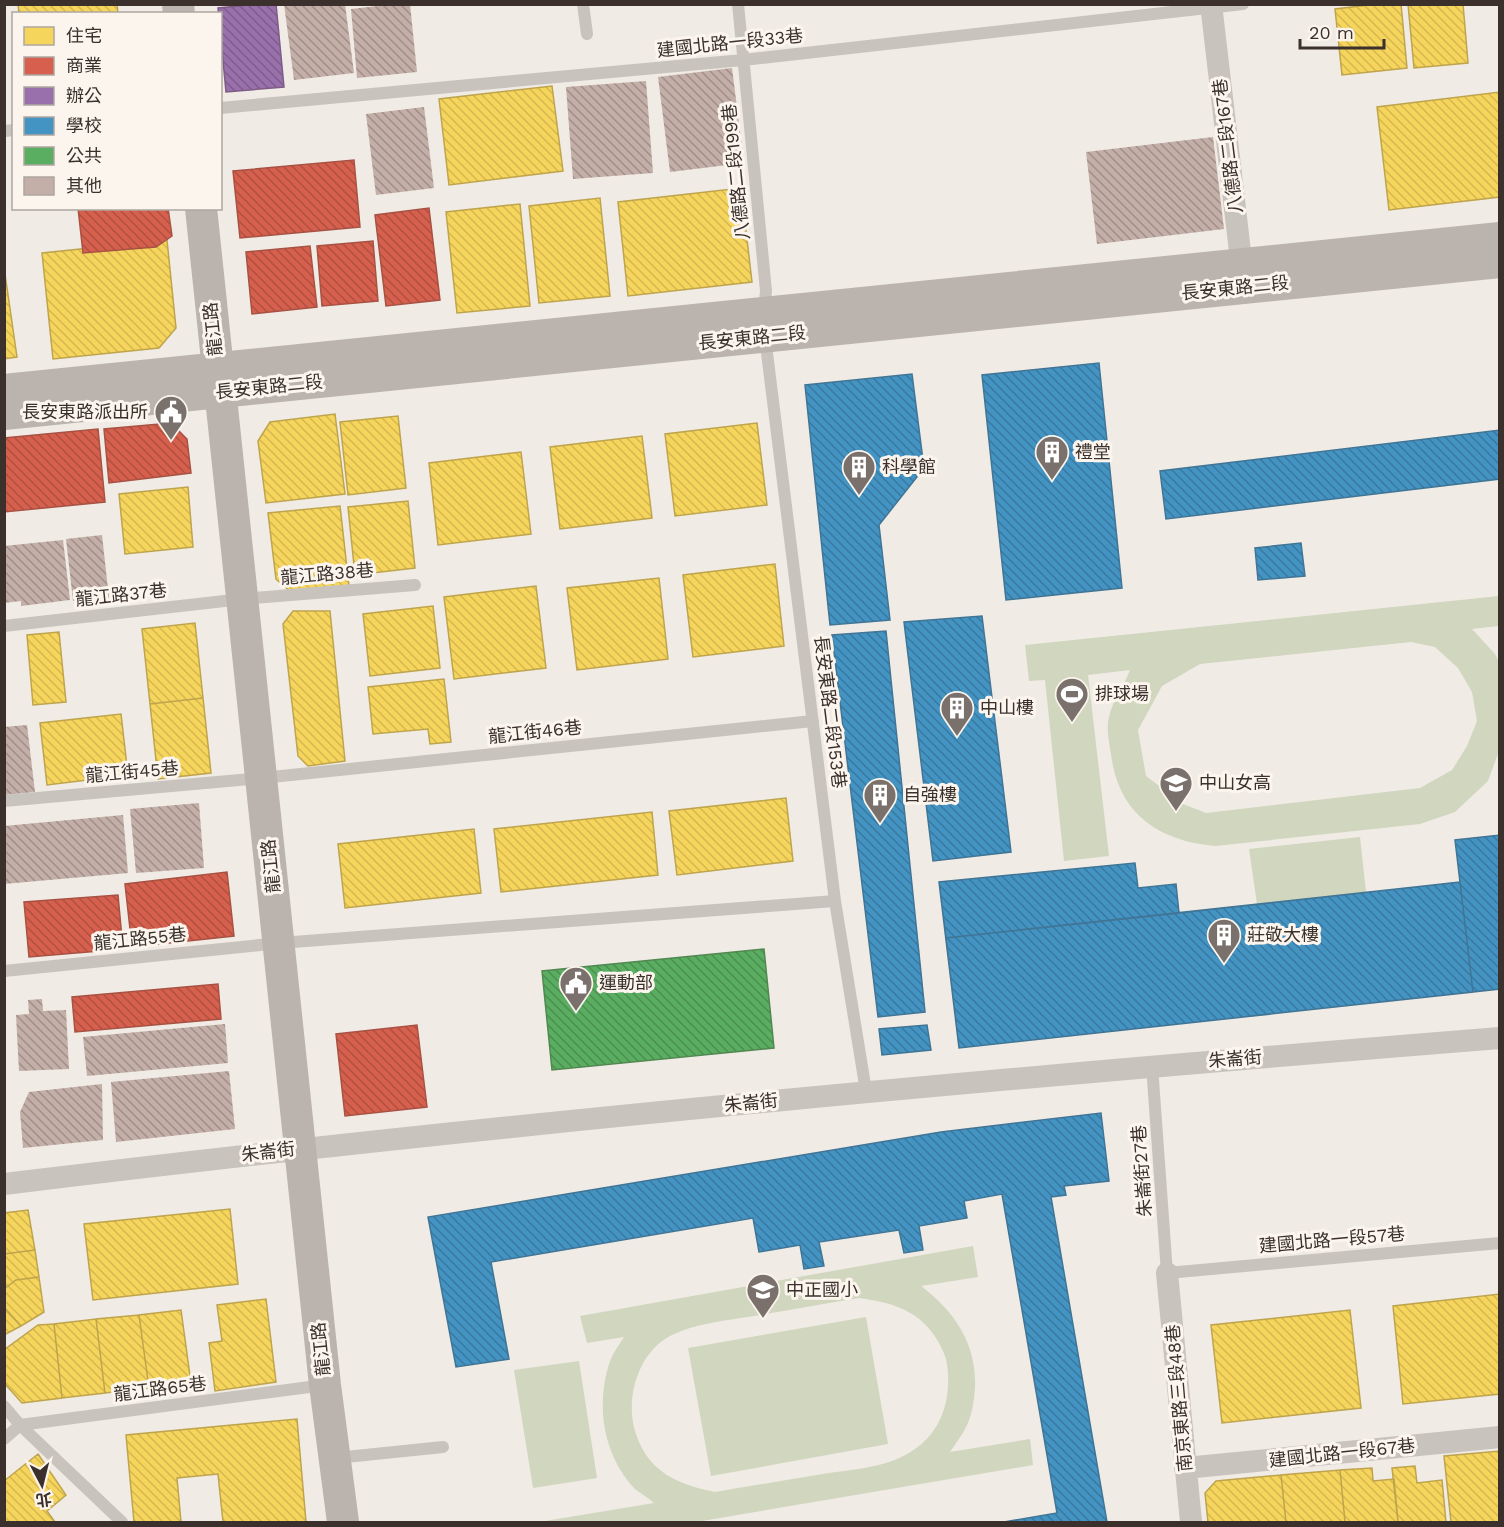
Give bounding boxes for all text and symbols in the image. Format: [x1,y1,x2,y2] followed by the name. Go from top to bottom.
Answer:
[12,12,222,210] legend
[1300,12,1384,50] scale bar
[1309,22,1354,43] text: 20 m
[656,24,804,61] street label: 建國北路一段33巷
[66,25,102,46] text: 住宅
[66,55,102,76] text: 商業
[1209,77,1246,215] street label: 八德路二段167巷
[66,85,102,106] text: 辦公
[718,103,753,241] street label: 八德路二段199巷
[66,115,102,136] text: 學校
[66,145,102,166] text: 公共
[66,175,102,196] text: 其他
[1180,271,1290,304] street label: 長安東路二段
[199,301,226,357] street label: 龍江路
[697,321,807,354] street label: 長安東路二段
[214,370,324,403] street label: 長安東路二段
[153,394,189,441] public building icon: 長安東路派出所
[22,401,148,422] place label: 長安東路派出所
[1034,434,1070,481] building icon: 禮堂
[1075,441,1111,462] place label: 禮堂
[841,449,877,496] building icon: 科學館
[882,456,936,477] place label: 科學館
[279,559,374,588] street label: 龍江路38巷
[74,579,168,610] street label: 龍江路37巷
[811,634,850,790] street label: 長安東路二段153巷
[1054,676,1090,723] sports icon: 排球場
[1095,683,1149,704] place label: 排球場
[939,690,975,737] building icon: 中山樓
[980,697,1034,718] place label: 中山樓
[487,716,583,747] street label: 龍江街46巷
[84,757,179,786] street label: 龍江街45巷
[1158,765,1194,812] school or university icon: 中山女高
[1199,772,1271,793] place label: 中山女高
[862,777,898,824] building icon: 自強樓
[903,784,957,805] place label: 自強樓
[257,838,284,894] street label: 龍江路
[1206,917,1242,964] building icon: 莊敬大樓
[93,923,187,954] street label: 龍江路55巷
[1247,924,1319,945] place label: 莊敬大樓
[558,965,594,1012] public building icon: 運動部
[599,972,653,993] place label: 運動部
[1207,1046,1263,1071] street label: 朱崙街
[723,1089,779,1116] street label: 朱崙街
[1128,1124,1155,1218] street label: 朱崙街27巷
[240,1138,296,1165] street label: 朱崙街
[1258,1223,1406,1256] street label: 建國北路一段57巷
[745,1272,781,1319] school or university icon: 中正國小
[786,1279,858,1300] place label: 中正國小
[307,1321,334,1377] street label: 龍江路
[1162,1323,1195,1473] street label: 南京東路三段48巷
[112,1372,208,1405] street label: 龍江路65巷
[1268,1434,1416,1471] street label: 建國北路一段67巷
[12,1455,72,1515] north arrow
[35,1489,53,1510] text: 北

